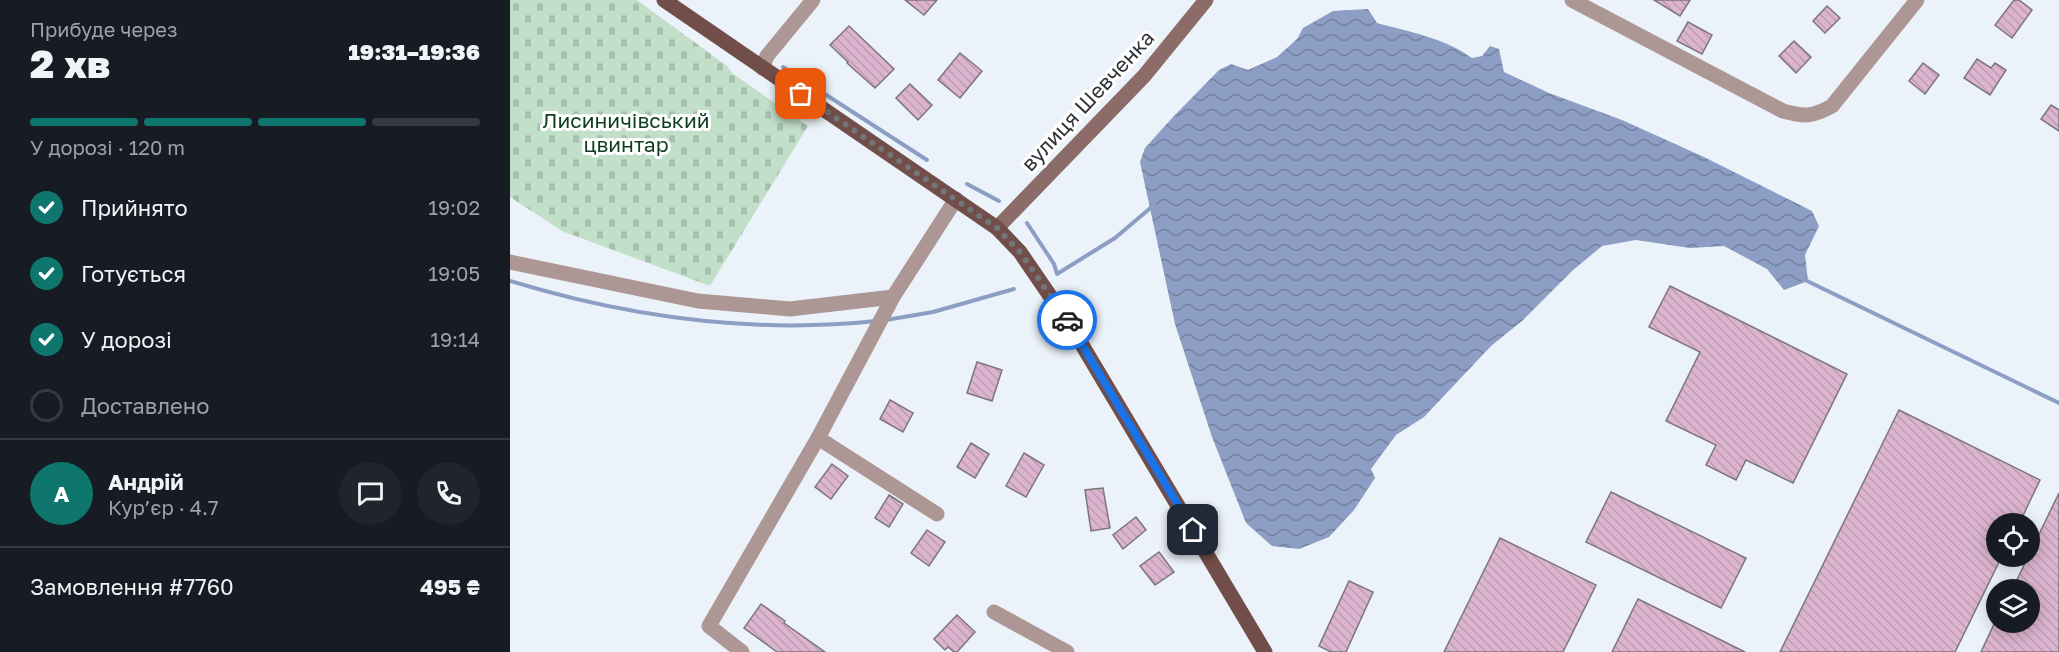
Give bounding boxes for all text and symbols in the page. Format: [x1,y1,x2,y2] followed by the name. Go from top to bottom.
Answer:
[30,17,177,41] text: Прибуде через
[1015,24,1159,176] street label: вулиця Шевченка
[348,38,480,65] text: 19:31–19:36
[30,40,110,87] text: 2 хв
[775,68,826,119] pin
[784,77,817,110] icon: bag
[542,107,710,157] park label: Лисиничівський цвинтар
[30,135,185,159] text: У дорозі · 120 m
[30,191,63,224] icon: check
[81,194,188,221] text: Прийнято
[428,195,480,219] text: 19:02
[30,257,63,290] icon: check
[81,260,186,287] text: Готується
[428,261,480,285] text: 19:05
[1037,290,1097,350] courier
[1051,304,1084,337] icon: car
[30,323,63,356] icon: check
[81,326,172,353] text: У дорозі
[430,327,480,351] text: 19:14
[81,392,209,419] text: Доставлено
[339,462,402,525] button: chat
[417,462,480,525] button: phone
[108,468,184,495] text: Андрій
[54,480,69,507] text: А
[108,495,219,519] text: Кур’єр · 4.7
[1167,504,1218,555] pin
[1176,513,1209,546] icon: home
[1986,513,2040,633] map controls
[1986,513,2040,567] button: locate
[30,573,234,600] text: Замовлення #7760
[420,573,480,600] text: 495 ₴
[1986,579,2040,633] button: layers

